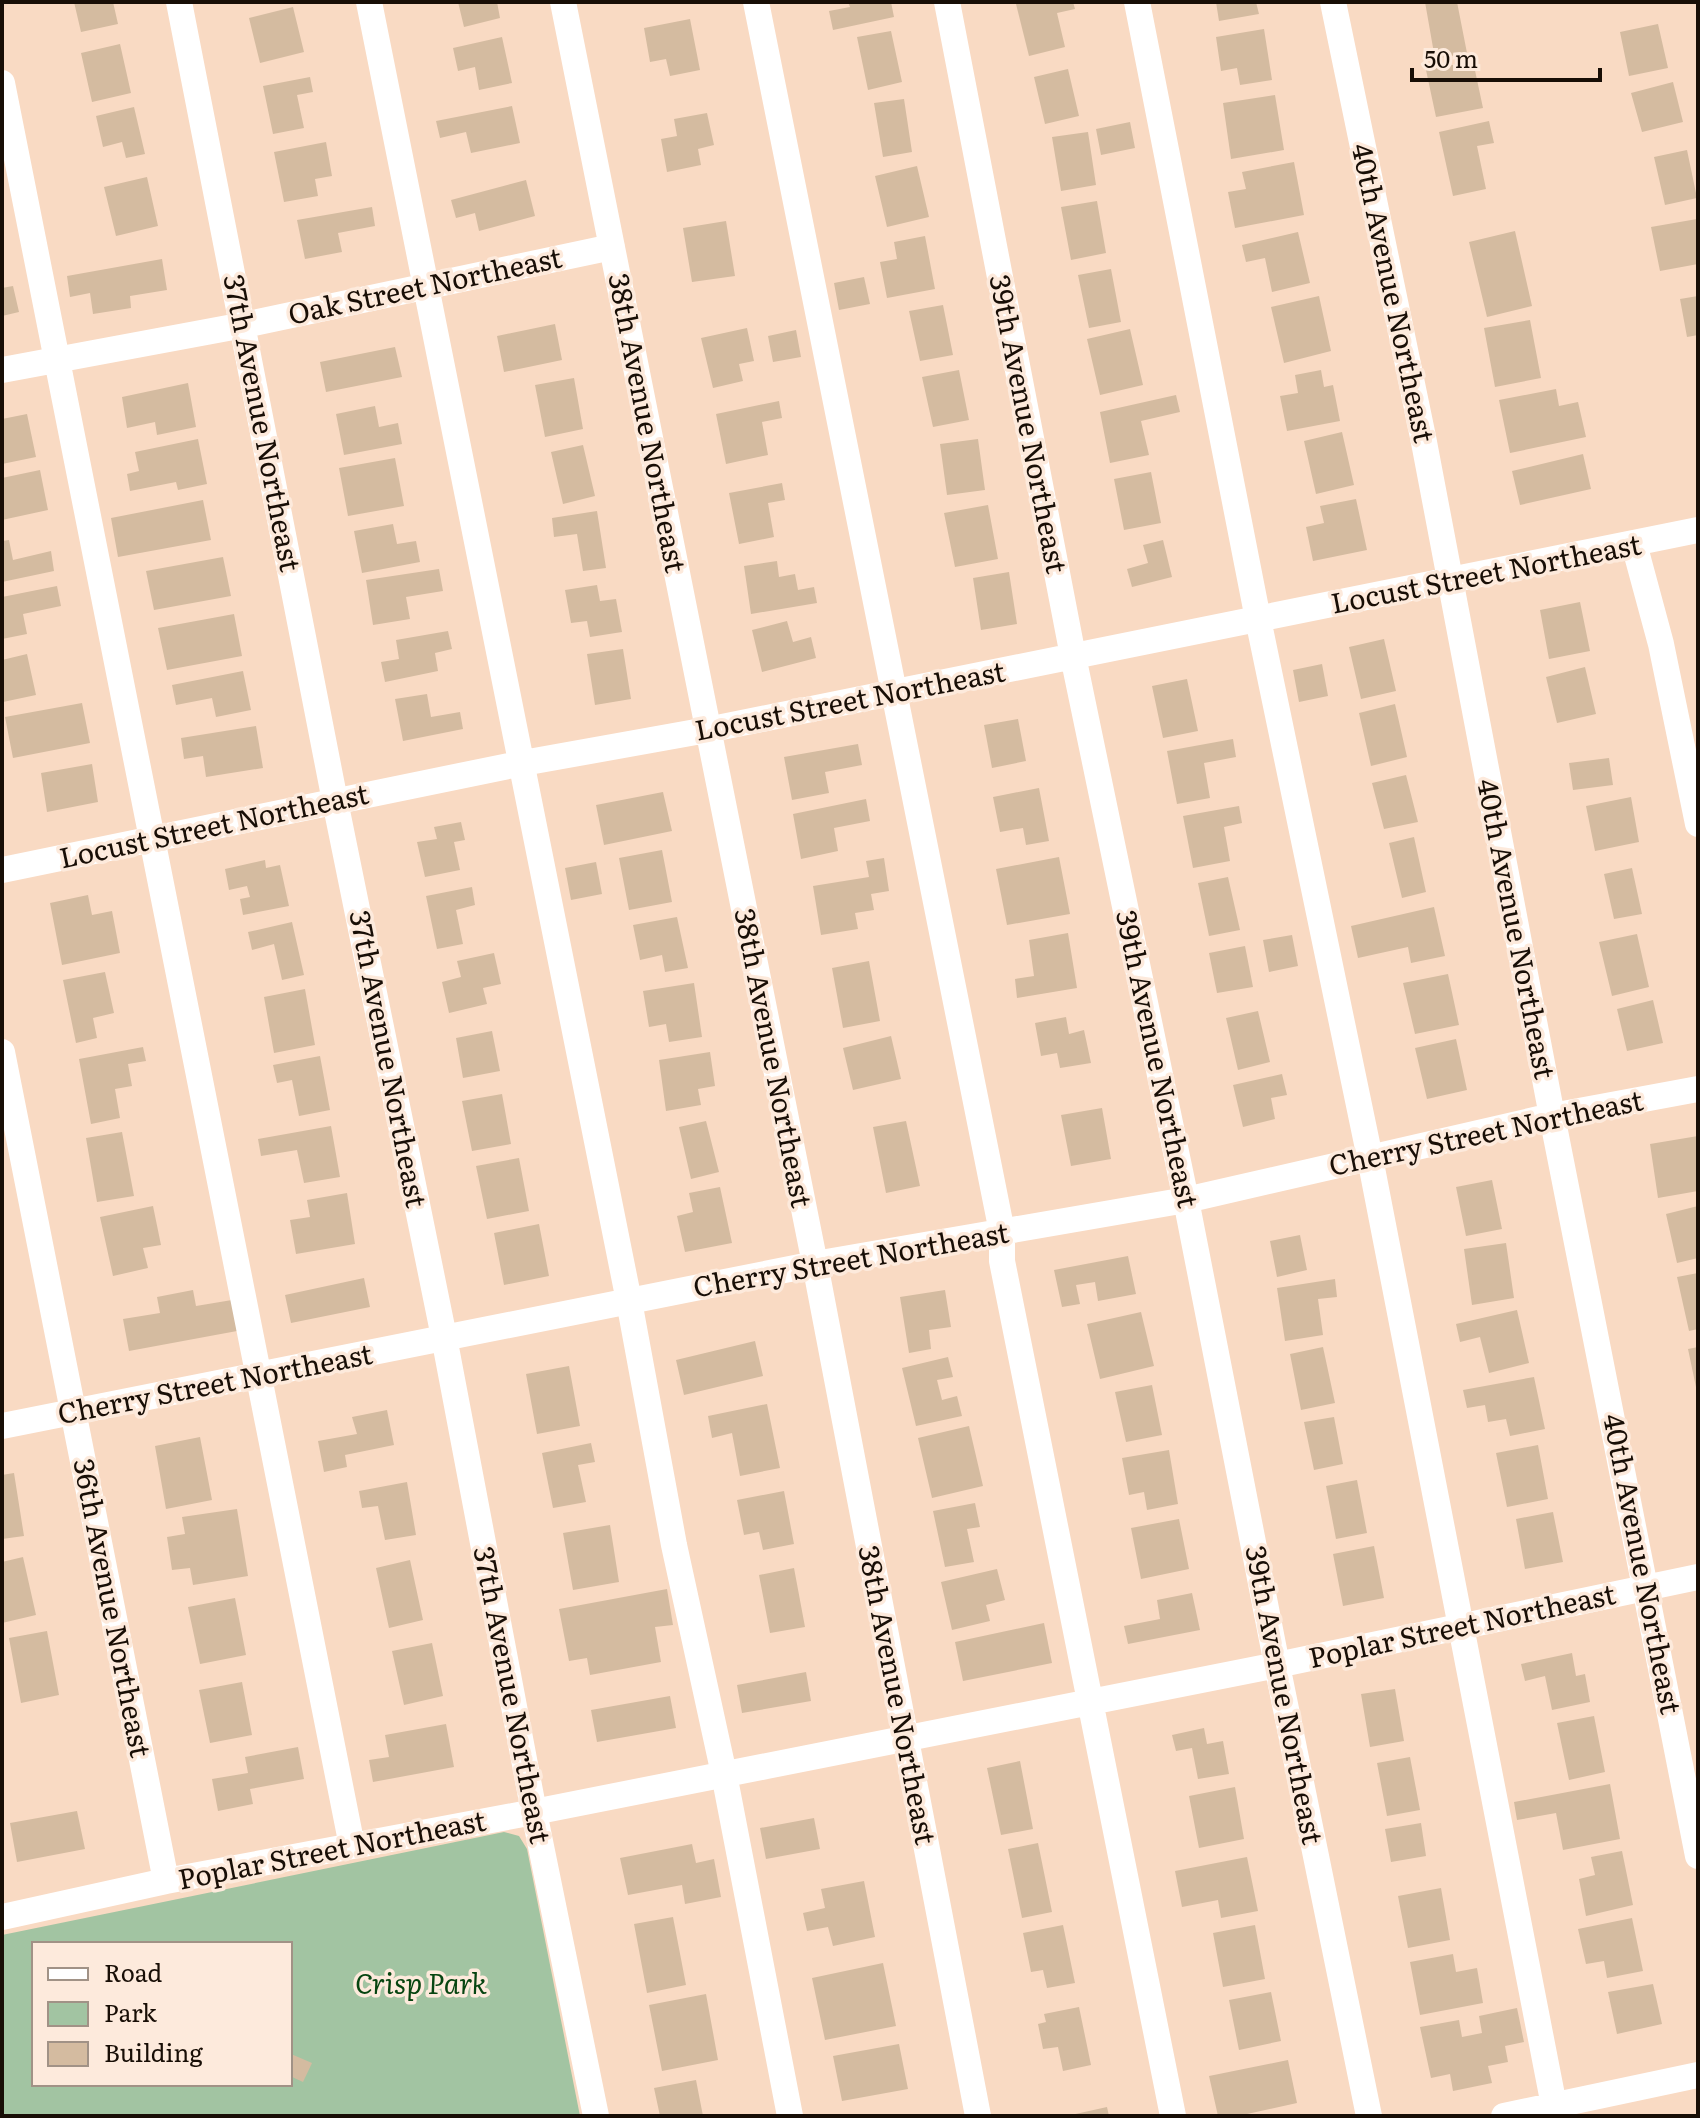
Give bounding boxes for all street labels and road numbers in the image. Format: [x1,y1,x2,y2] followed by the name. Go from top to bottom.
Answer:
[1343,139,1447,447] street label: 40th Avenue Northeast
[284,234,566,334] street label: Oak Street Northeast
[599,269,699,577] street label: 38th Avenue Northeast
[215,270,314,575] street label: 37th Avenue Northeast
[980,271,1080,577] street label: 39th Avenue Northeast
[1327,521,1645,623] street label: Locust Street Northeast
[691,648,1009,750] street label: Locust Street Northeast
[55,771,373,877] street label: Locust Street Northeast
[1468,775,1568,1083] street label: 40th Avenue Northeast
[725,904,825,1212] street label: 38th Avenue Northeast
[341,906,440,1211] street label: 37th Avenue Northeast
[1107,906,1211,1212] street label: 39th Avenue Northeast
[1325,1077,1647,1185] street label: Cherry Street Northeast
[689,1209,1012,1306] street label: Cherry Street Northeast
[54,1331,376,1433] street label: Cherry Street Northeast
[1594,1410,1694,1718] street label: 40th Avenue Northeast
[64,1455,164,1761] street label: 36th Avenue Northeast
[849,1541,949,1849] street label: 38th Avenue Northeast
[465,1542,564,1847] street label: 37th Avenue Northeast
[1236,1542,1336,1848] street label: 39th Avenue Northeast
[1304,1571,1620,1677] street label: Poplar Street Northeast
[174,1797,490,1898] street label: Poplar Street Northeast

